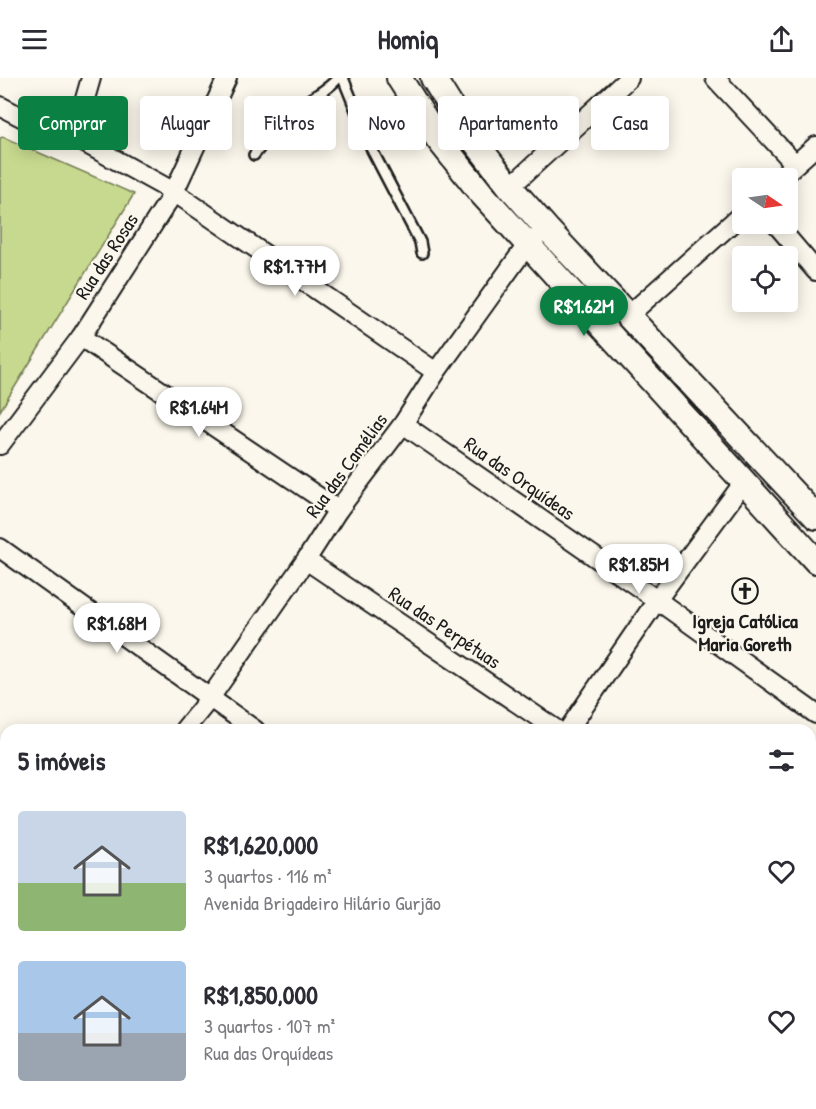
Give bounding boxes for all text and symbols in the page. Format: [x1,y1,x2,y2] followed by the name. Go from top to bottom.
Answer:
[378,21,438,57] text: Homiq
[18,23,51,56] icon: menu
[765,23,798,56] icon: share
[18,96,128,150] chip: Comprar
[140,96,232,150] chip: Alugar
[244,96,336,150] chip: Filtros
[348,96,426,150] chip: Novo
[438,96,579,150] chip: Apartamento
[591,96,669,150] chip: Casa
[732,168,798,234] north arrow
[732,168,798,312] map controls
[68,207,144,304] street label: Rua das Rosas
[240,246,350,297] pin: R$1.77M
[732,246,798,312] button: locate
[264,252,326,279] text: R$1.77M
[529,286,639,337] pin: R$1.62M
[554,292,614,319] text: R$1.62M
[144,387,254,438] pin: R$1.64M
[170,393,228,420] text: R$1.64M
[299,407,393,523] street label: Rua das Camélias
[459,430,581,526] street label: Rua das Orquídeas
[584,544,694,595] pin: R$1.85M
[609,550,669,577] text: R$1.85M
[730,576,760,606] church icon: Igreja Católica Maria Goreth
[384,580,507,675] street label: Rua das Perpétuas
[62,603,172,654] pin: R$1.68M
[692,607,798,657] place label: Igreja Católica Maria Goreth
[87,609,147,636] text: R$1.68M
[18,743,106,778] text: 5 imóveis
[765,744,798,777] icon: filters
[204,827,318,862] text: R$1,620,000
[66,835,138,907] icon: home
[765,855,798,888] icon: heart
[204,862,332,889] text: 3 quartos · 116 m²
[204,889,441,916] text: Avenida Brigadeiro Hilário Gurjão
[204,977,318,1012] text: R$1,850,000
[66,985,138,1057] icon: home
[765,1005,798,1038] icon: heart
[204,1012,335,1039] text: 3 quartos · 107 m²
[204,1039,333,1066] text: Rua das Orquídeas

